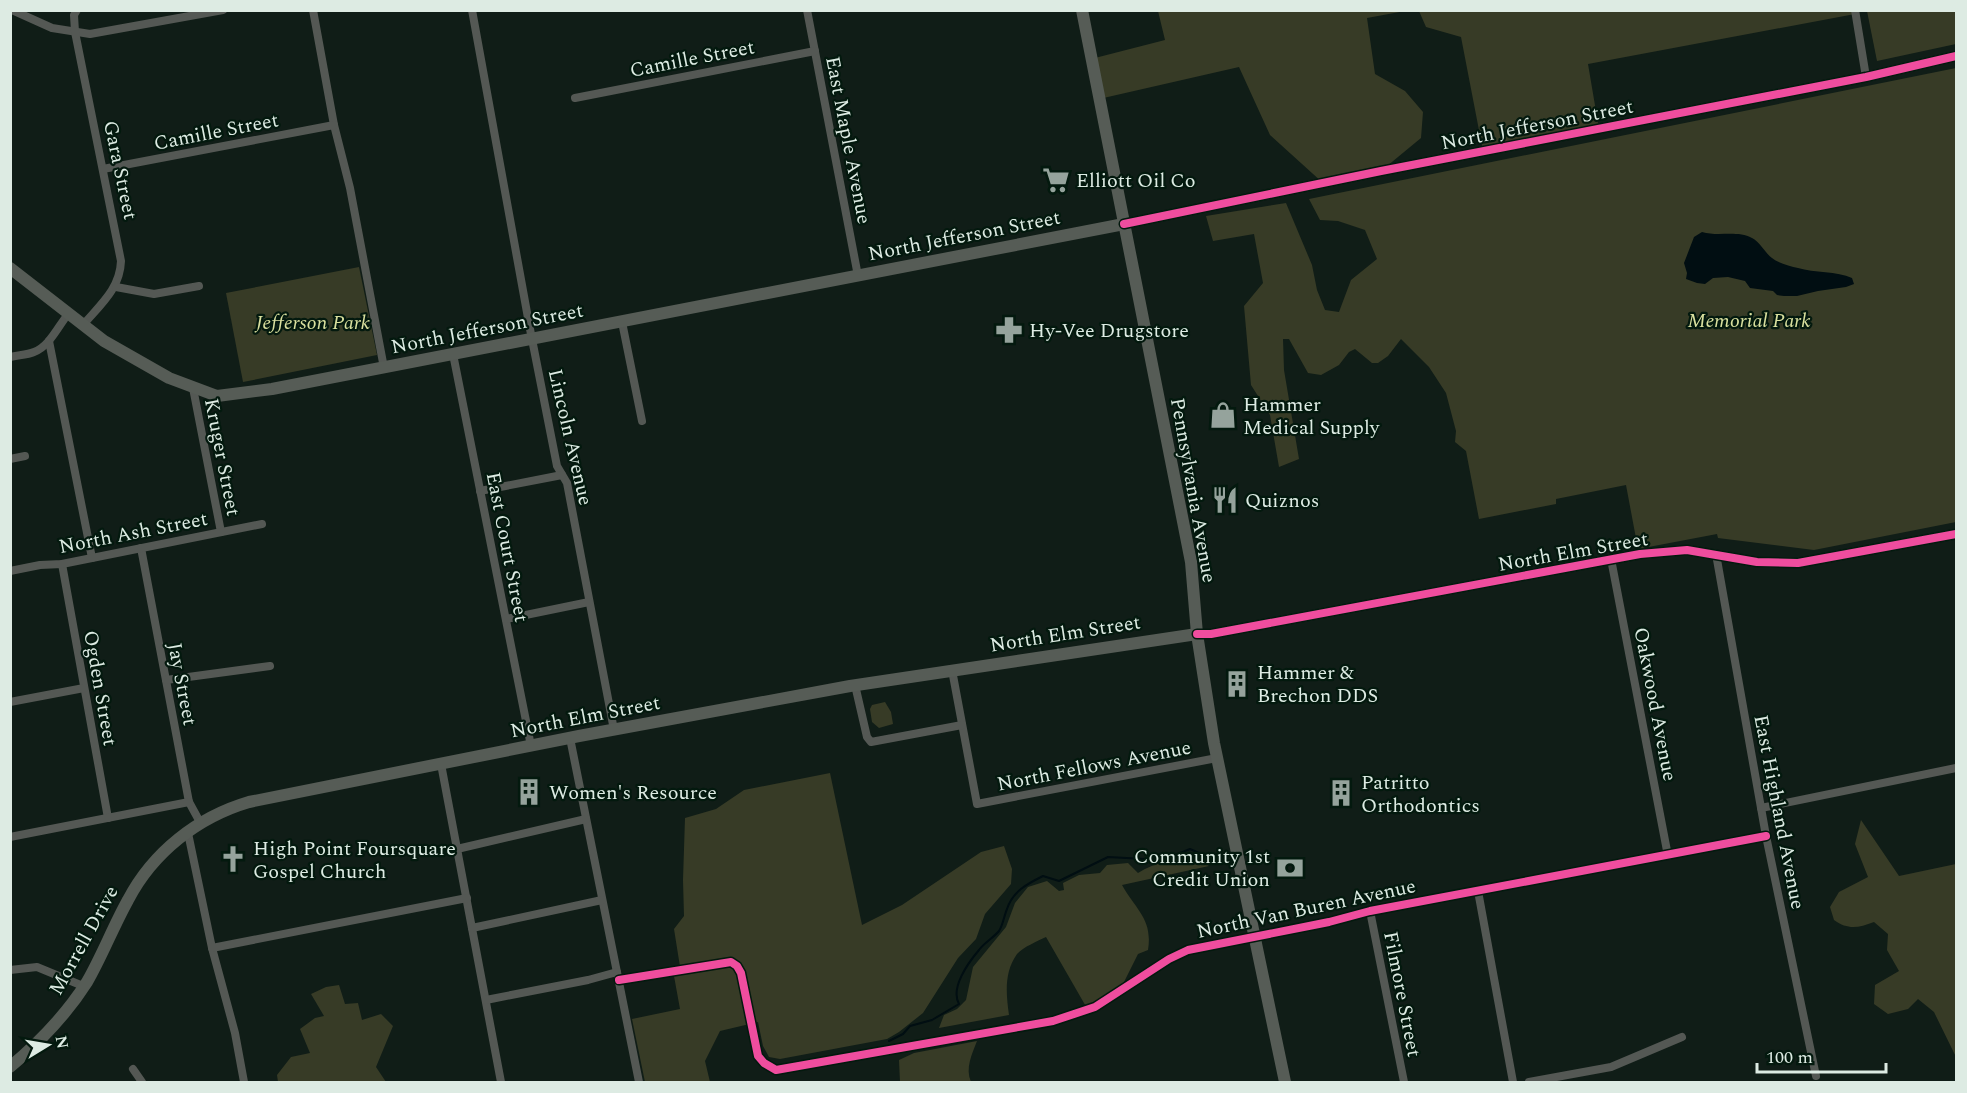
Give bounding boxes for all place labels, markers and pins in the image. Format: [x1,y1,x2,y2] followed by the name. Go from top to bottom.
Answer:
[1041,165,1071,195] supermarket icon: Elliott Oil Co
[1076,166,1196,196] place label: Elliott Oil Co
[994,315,1024,345] pharmacy icon: Hy-Vee Drugstore
[1029,316,1189,346] place label: Hy-Vee Drugstore
[1243,390,1381,443] place label: Hammer Medical Supply
[1208,400,1238,430] shop icon: Hammer Medical Supply
[1210,485,1240,515] restaurant icon: Quiznos
[1245,486,1319,516] place label: Quiznos
[1257,658,1378,711] place label: Hammer & Brechon DDS
[1222,669,1252,699] building icon: Hammer & Brechon DDS
[1361,768,1480,821] place label: Patritto Orthodontics
[514,777,544,807] building icon: Women's Resource
[549,778,717,808] place label: Women's Resource
[1326,778,1356,808] building icon: Patritto Orthodontics
[253,834,456,887] place label: High Point Foursquare Gospel Church
[1134,842,1270,895] place label: Community 1st Credit Union
[218,844,248,874] church icon: High Point Foursquare Gospel Church
[1275,853,1305,883] bank icon: Community 1st Credit Union

